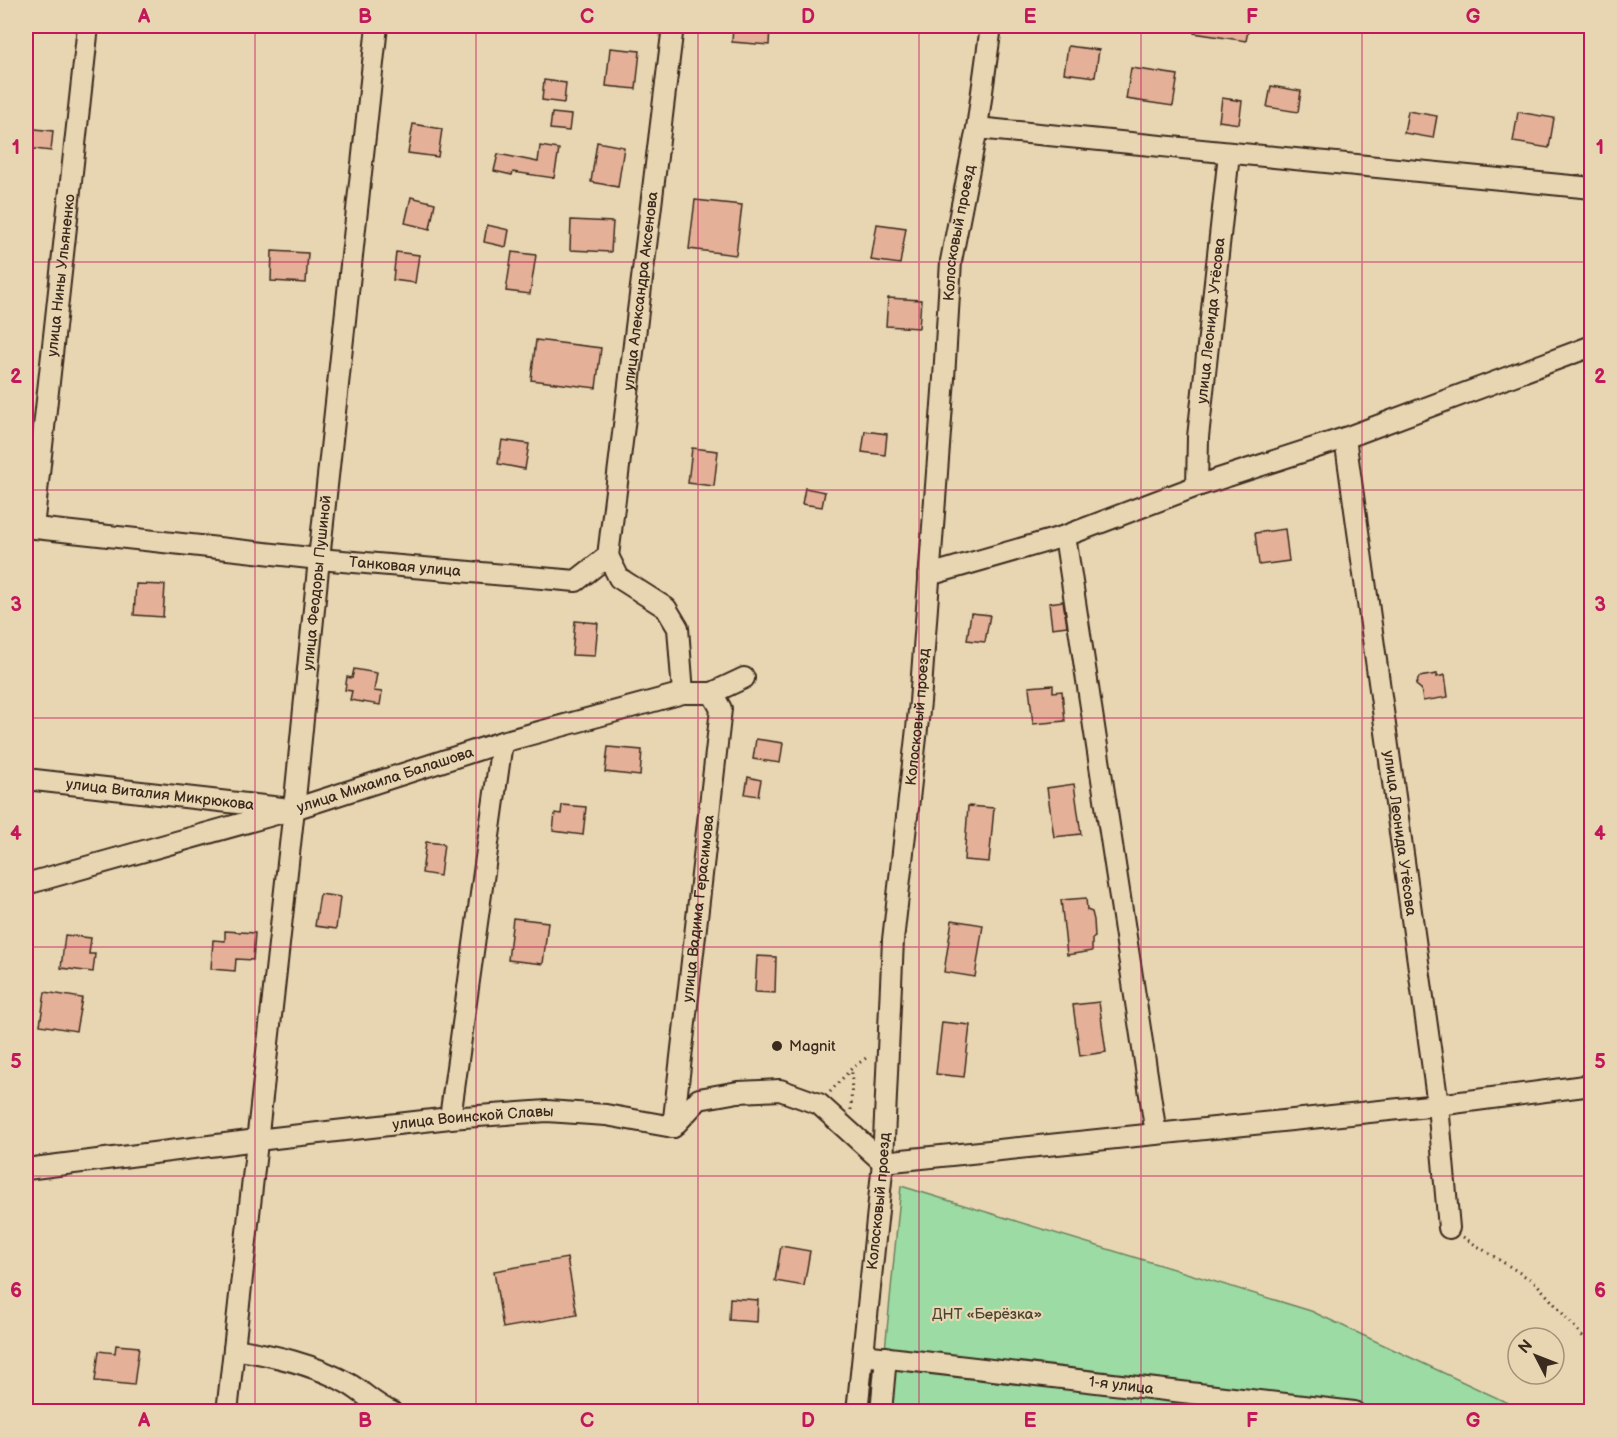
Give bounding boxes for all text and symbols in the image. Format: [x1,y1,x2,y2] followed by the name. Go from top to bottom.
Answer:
[137,5,151,29] text: A
[358,5,372,29] text: B
[580,5,594,29] text: C
[801,5,815,29] text: D
[1024,5,1037,29] text: E
[1246,5,1258,29] text: F
[1466,5,1481,29] text: G
[12,136,20,160] text: 1
[1596,136,1604,160] text: 1
[940,163,980,302] street label: Колосковый проезд
[619,190,663,392] street label: улица Александра Аксенова
[43,193,80,358] street label: улица Нины Ульяненко
[1193,237,1230,405] street label: улица Леонида Утёсова
[10,365,22,389] text: 2
[1594,365,1606,389] text: 2
[299,494,336,672] street label: улица Феодоры Пушиной
[348,553,462,581] street label: Танковая улица
[10,593,22,617] text: 3
[1594,593,1606,617] text: 3
[902,648,934,787] street label: Колосковый проезд
[294,743,476,817] street label: улица Михаила Балашова
[1379,749,1421,917] street label: улица Леонида Утёсова
[65,775,255,815] street label: улица Виталия Микрюкова
[678,814,719,1003] street label: улица Вадима Герасимова
[10,822,22,846] text: 4
[1594,822,1606,846] text: 4
[789,1037,836,1056] place label: Magnit
[770,1039,784,1053] marker: Magnit
[10,1050,22,1074] text: 5
[1594,1050,1606,1074] text: 5
[391,1102,554,1134] street label: улица Воинской Славы
[863,1132,894,1271] street label: Колосковый проезд
[10,1279,22,1303] text: 6
[1594,1279,1606,1303] text: 6
[932,1305,1042,1324] park label: ДНТ «Берёзка»
[1506,1326,1566,1386] north arrow
[1515,1336,1537,1358] text: N
[1088,1372,1155,1399] street label: 1-я улица
[137,1409,151,1433] text: A
[358,1409,372,1433] text: B
[580,1409,594,1433] text: C
[801,1409,815,1433] text: D
[1024,1409,1037,1433] text: E
[1246,1409,1258,1433] text: F
[1466,1409,1481,1433] text: G

